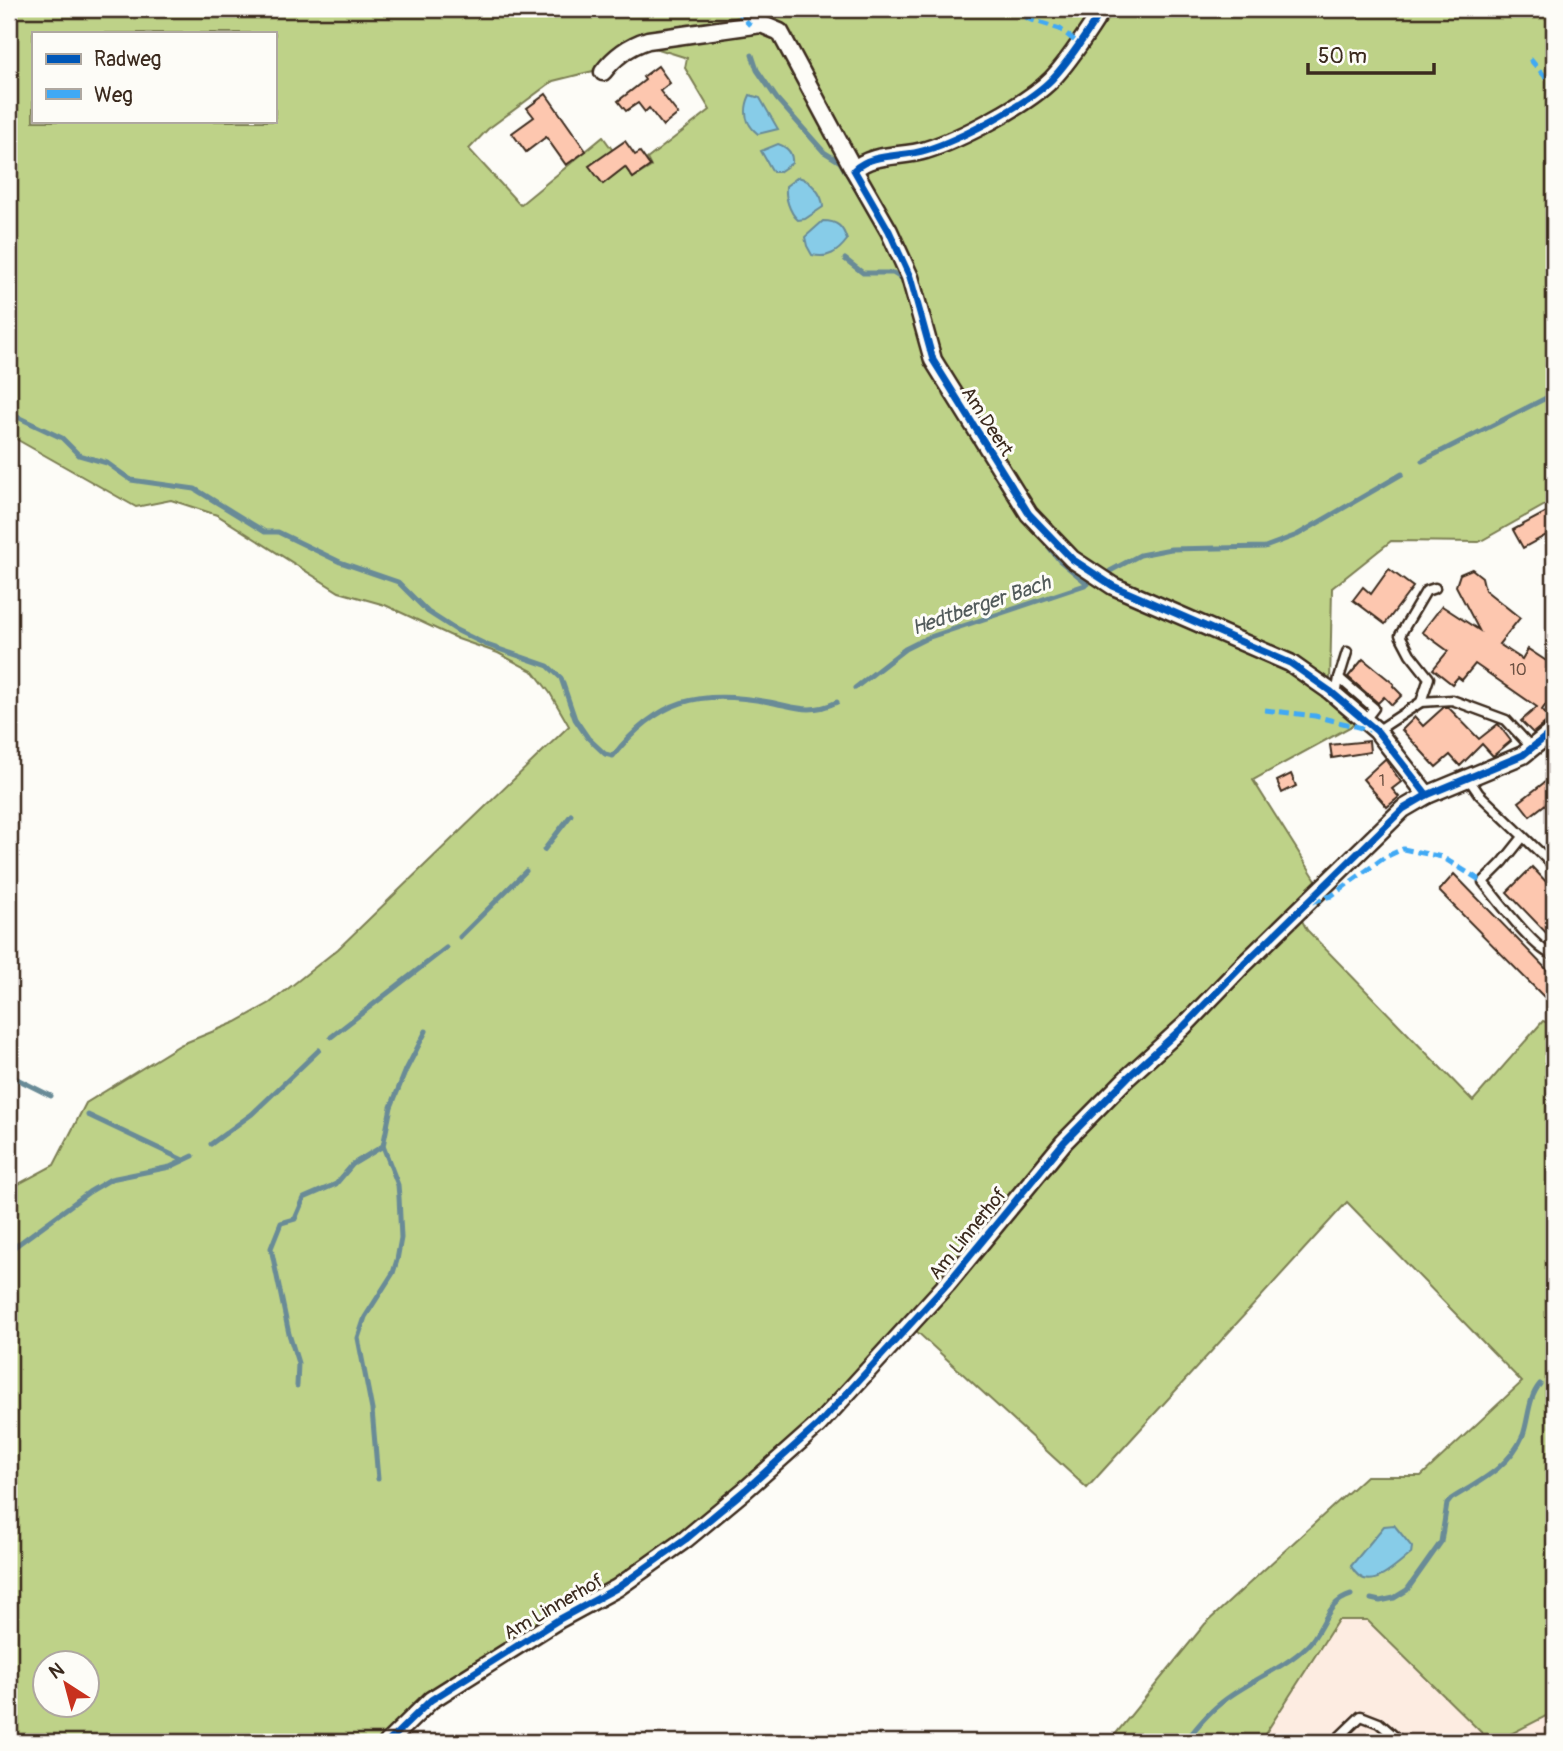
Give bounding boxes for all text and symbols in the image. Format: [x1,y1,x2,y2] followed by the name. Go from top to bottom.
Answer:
[32,32,276,122] legend
[1308,32,1434,76] scale bar
[1318,43,1367,70] text: 50 m
[94,46,161,73] text: Radweg
[94,82,133,109] text: Weg
[956,382,1019,461] street label: Am Deert
[908,569,1055,642] water label: Hedtberger Bach
[1509,660,1527,680] house number: 10
[1379,771,1385,791] house number: 1
[923,1183,1012,1284] street label: Am Linnerhof
[499,1568,608,1645] street label: Am Linnerhof
[32,1650,102,1720] north arrow
[44,1657,69,1685] text: N

